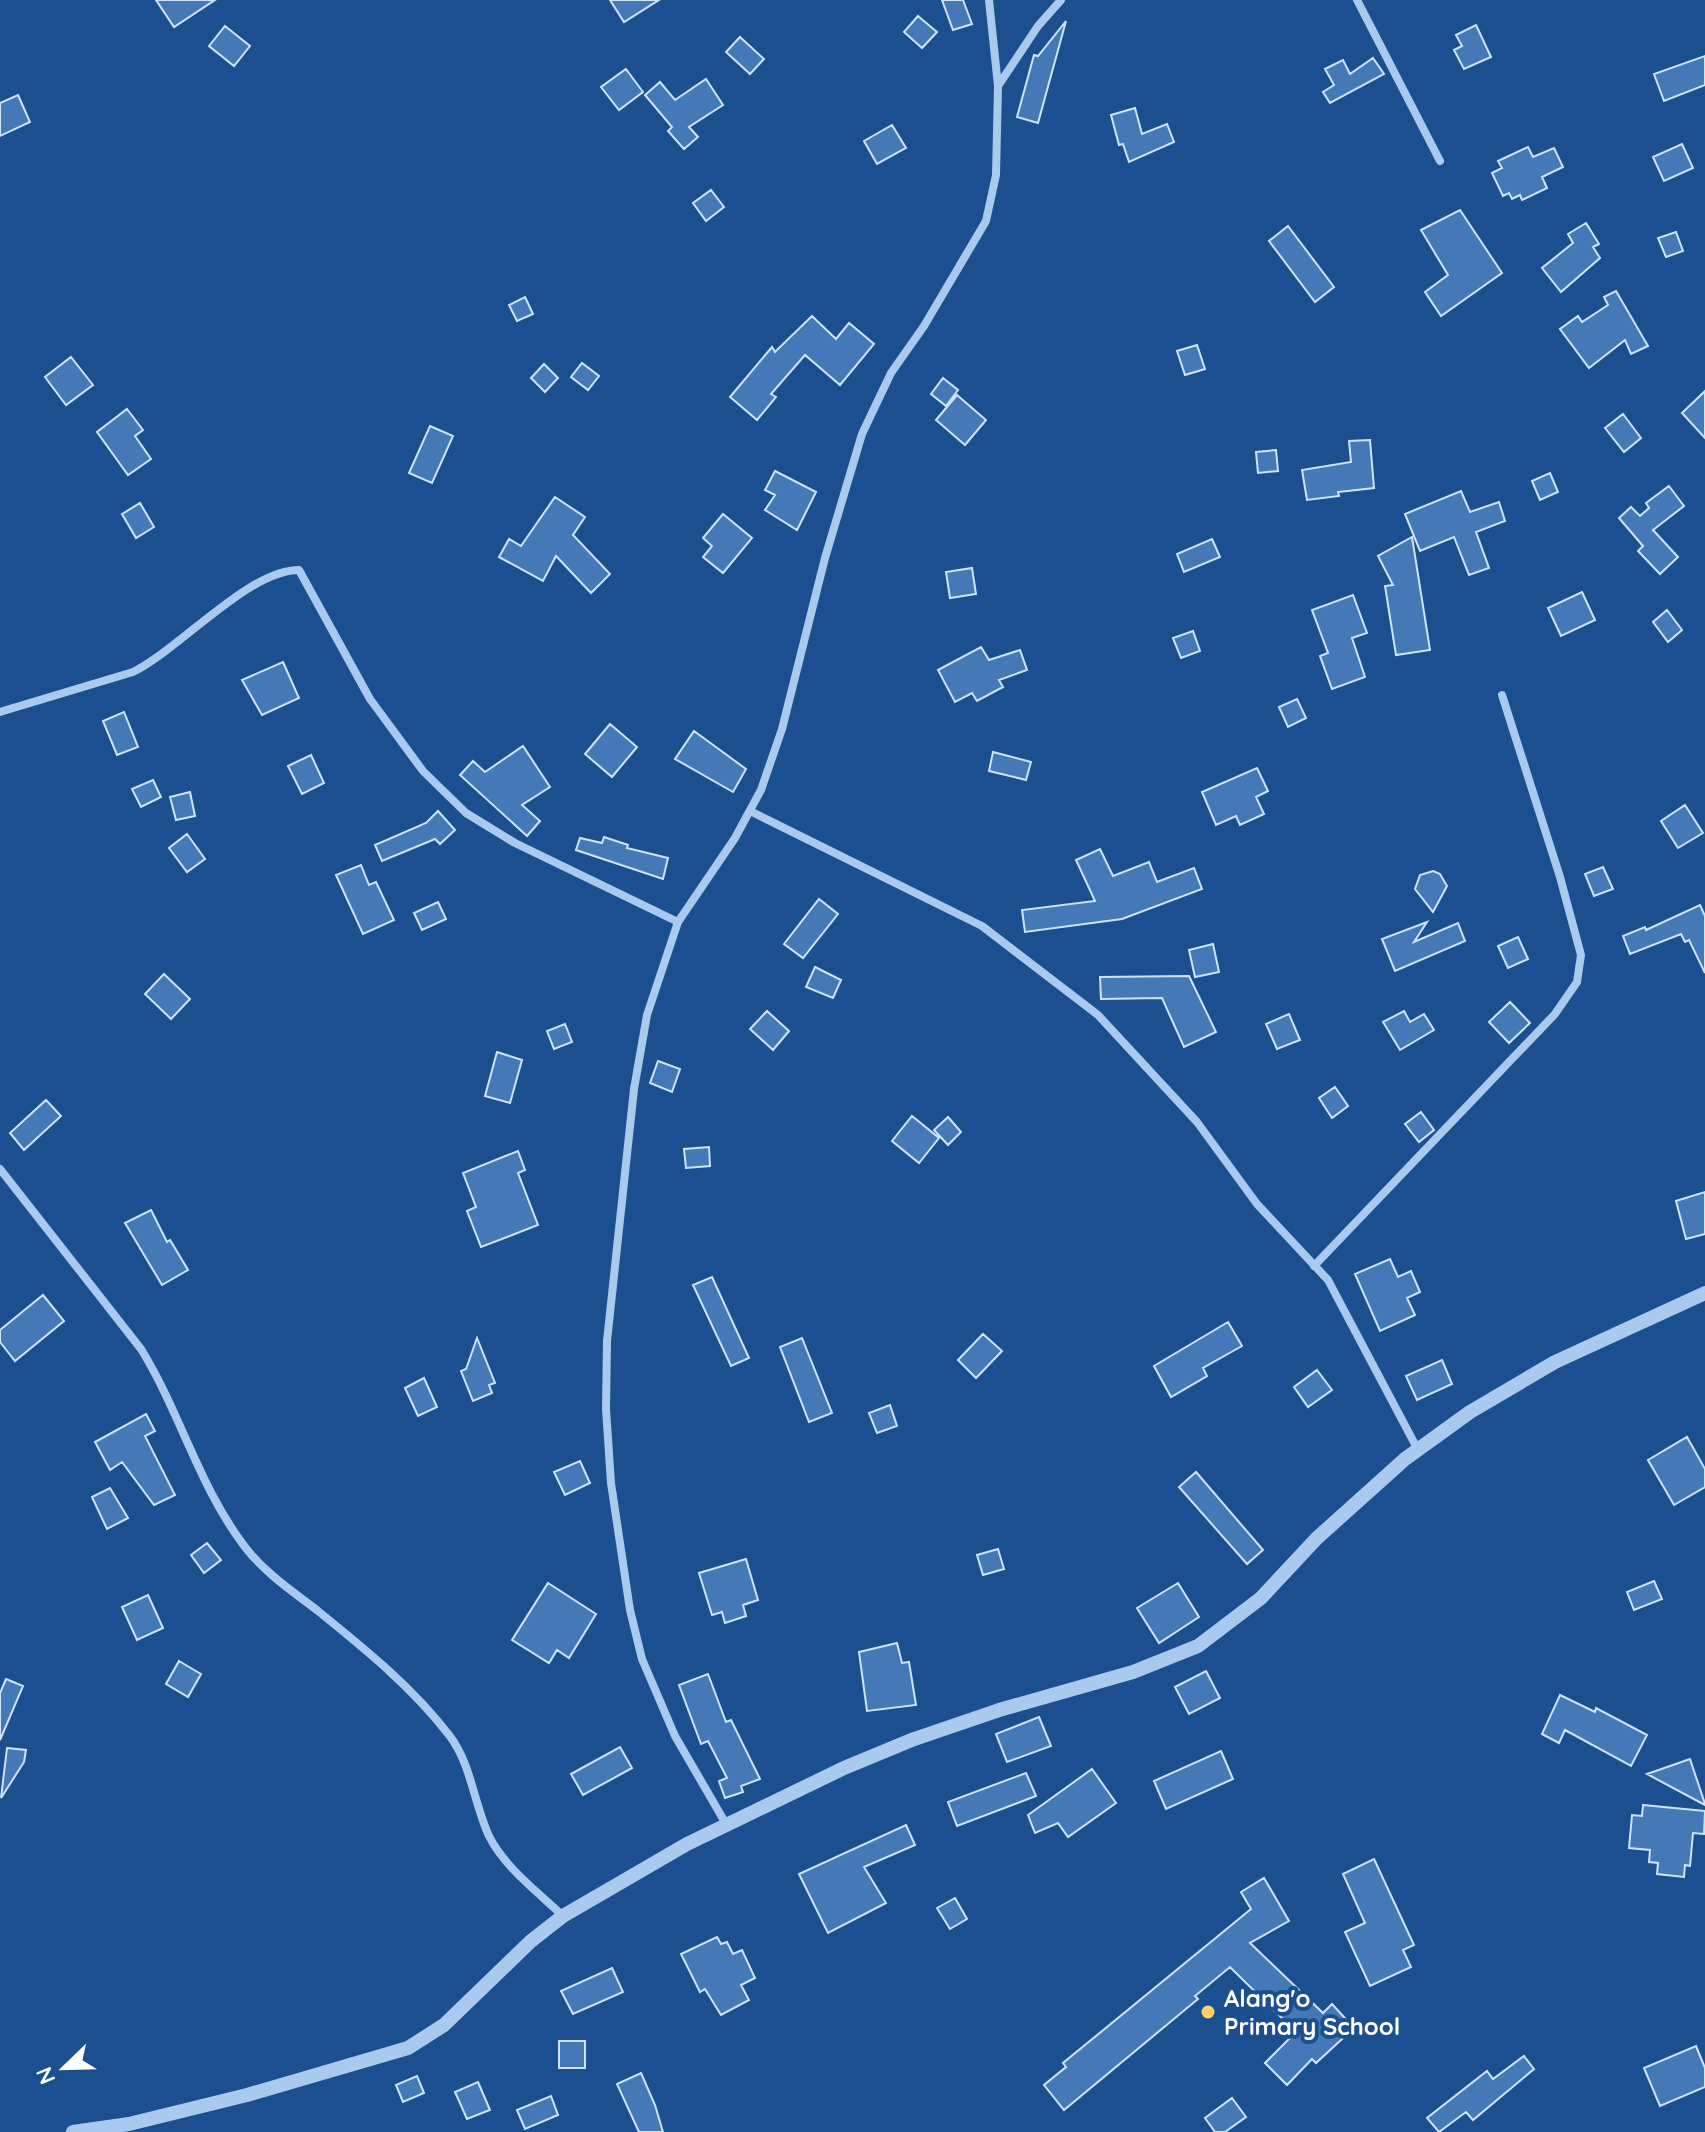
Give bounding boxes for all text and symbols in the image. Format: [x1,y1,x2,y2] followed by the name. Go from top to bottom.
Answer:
[1224,1983,1400,2041] place label: Alang'o Primary School
[1199,2003,1217,2021] marker: Alang'o Primary School
[24,2028,104,2108] north arrow
[30,2063,62,2089] text: N

